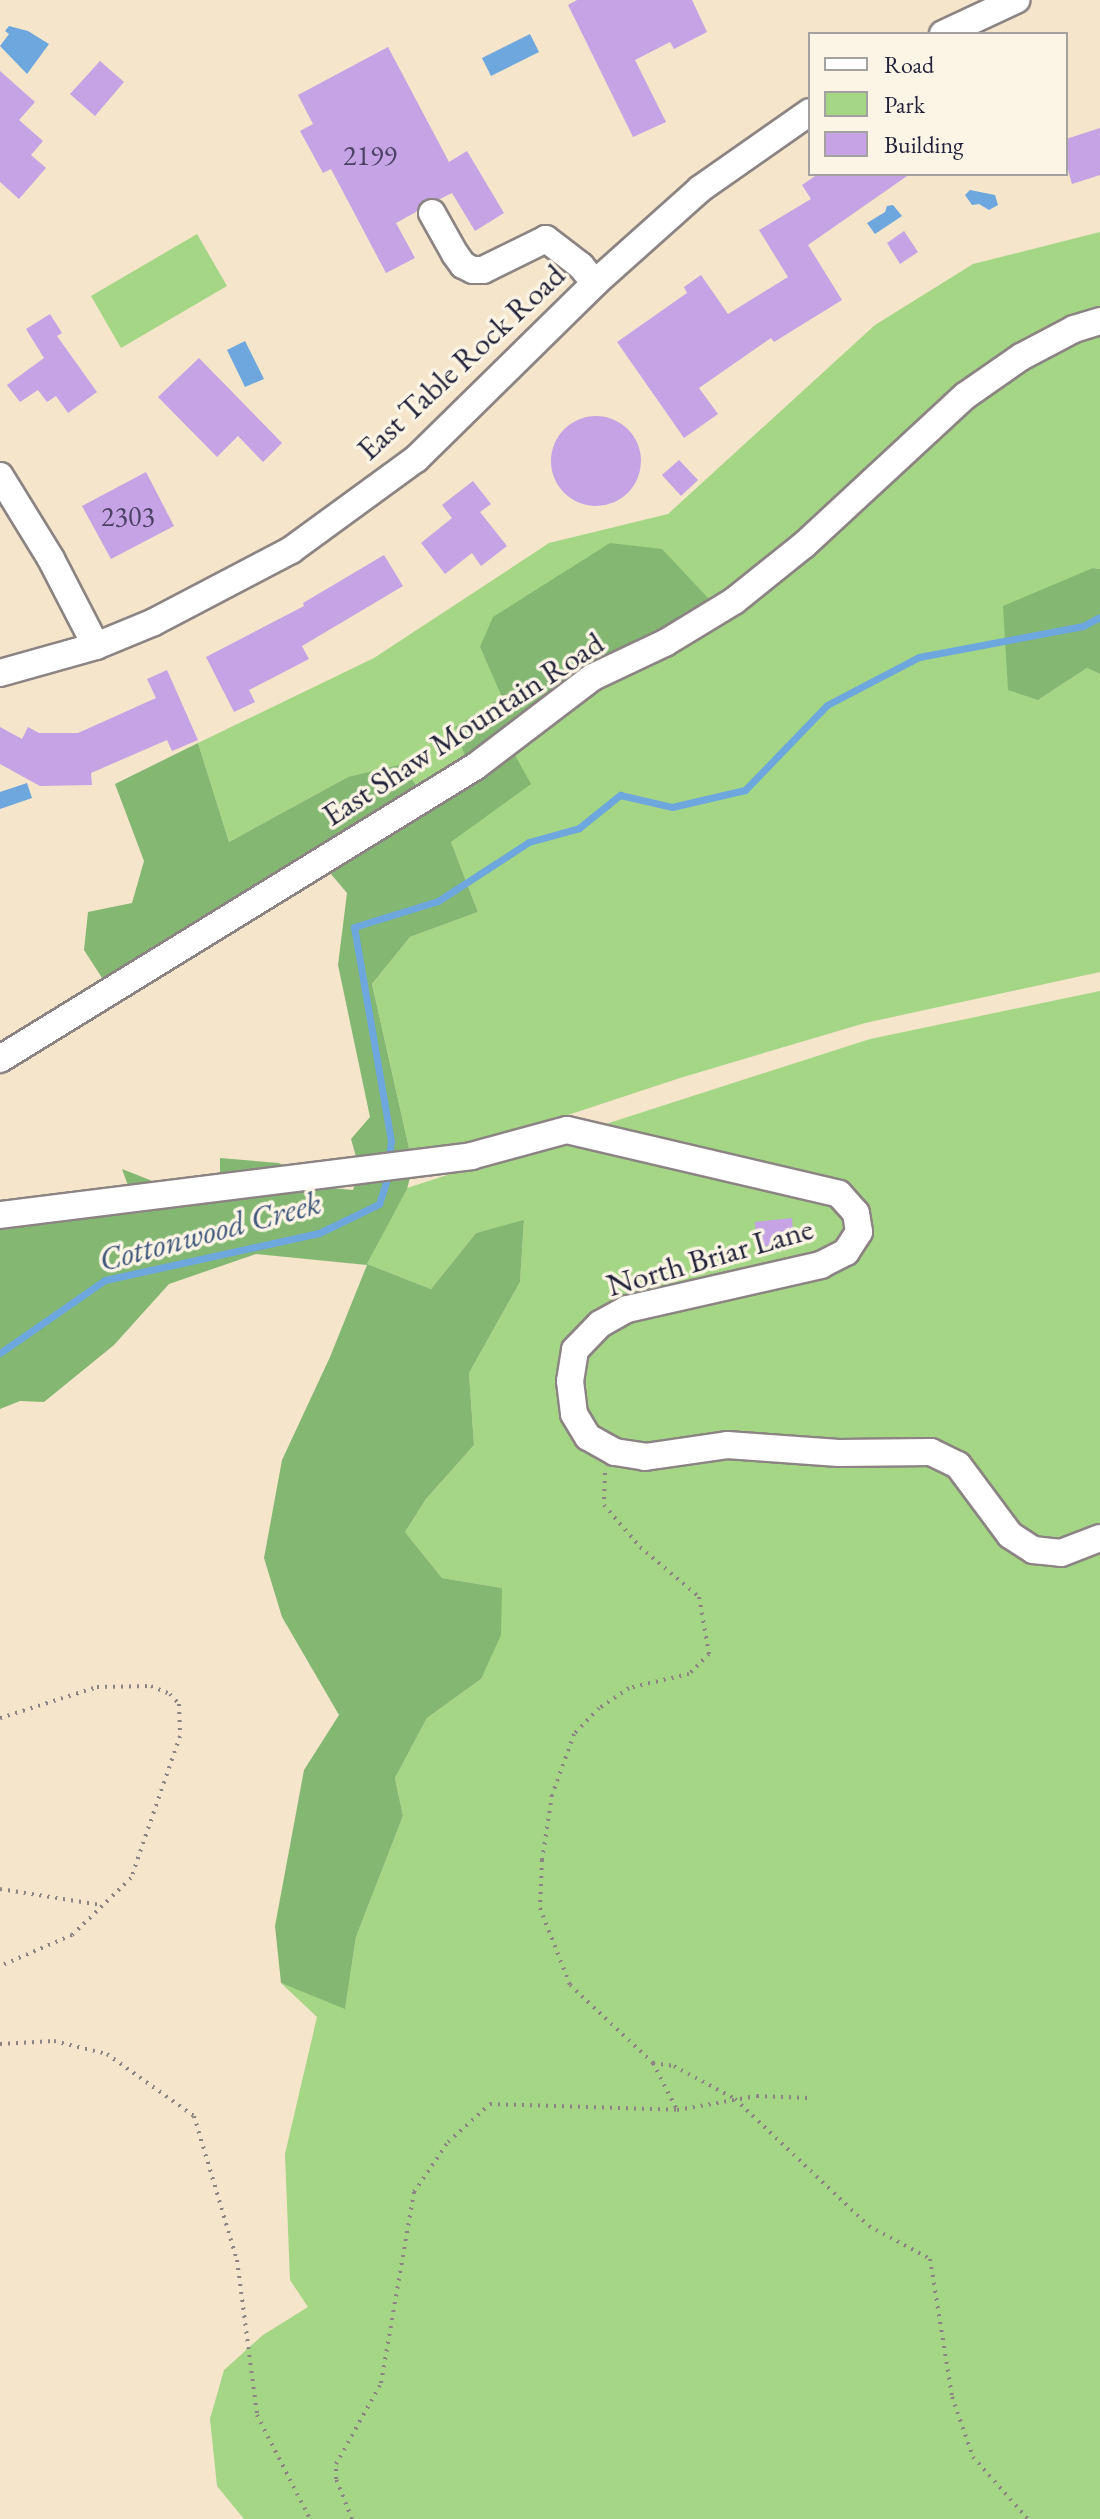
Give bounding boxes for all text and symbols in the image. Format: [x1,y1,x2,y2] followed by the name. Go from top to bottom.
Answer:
[808,32,1068,176] legend
[884,49,934,80] text: Road
[884,89,925,120] text: Park
[884,129,964,160] text: Building
[343,138,397,172] house number: 2199
[349,256,573,468] street label: East Table Rock Road
[101,499,155,533] house number: 2303
[315,624,611,834] street label: East Shaw Mountain Road
[94,1182,326,1280] water label: Cottonwood Creek
[602,1209,818,1305] street label: North Briar Lane

